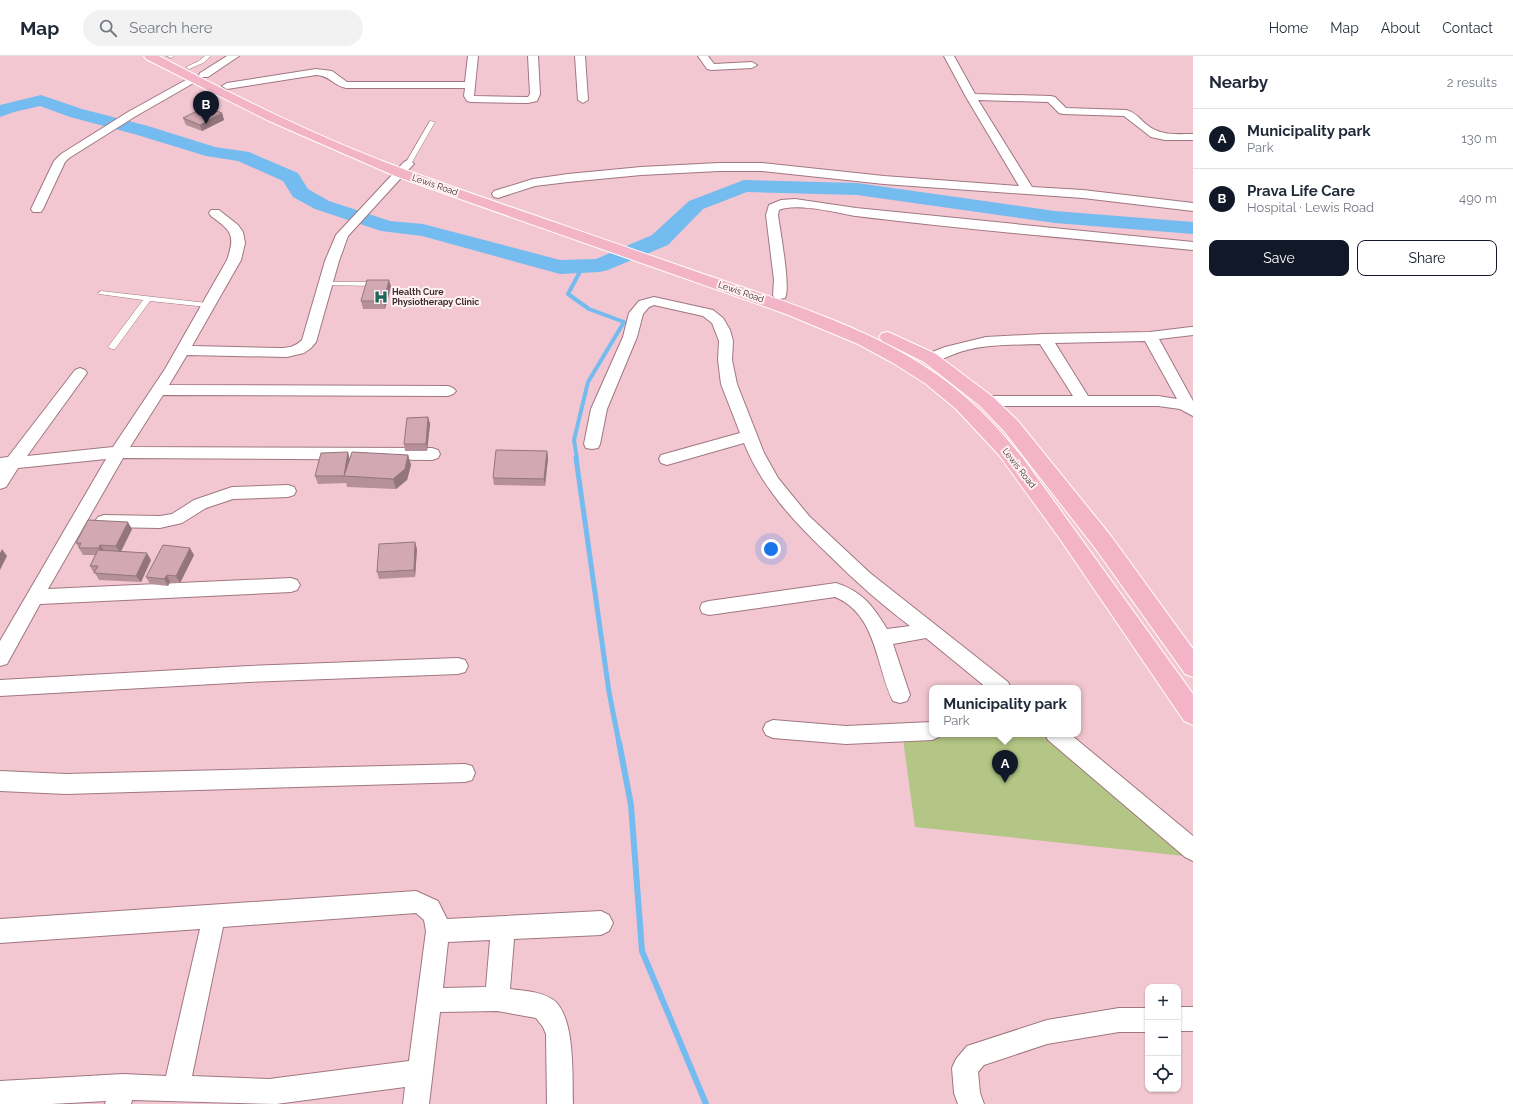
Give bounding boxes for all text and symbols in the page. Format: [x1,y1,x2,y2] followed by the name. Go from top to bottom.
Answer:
[83,10,363,46] search box
[20,17,59,39] text: Map
[97,17,119,39] icon: search
[129,19,213,37] text: Search here
[1269,20,1308,36] text: Home
[1330,20,1359,36] text: Map
[1381,20,1420,36] text: About
[1442,20,1493,36] text: Contact
[1209,72,1268,92] text: Nearby
[1447,75,1497,90] text: 2 results
[193,91,219,124] pin: B
[1247,122,1371,140] text: Municipality park
[1218,131,1226,146] text: A
[1461,131,1497,146] text: 130 m
[1247,140,1274,155] text: Park
[411,172,460,198] street label: Lewis Road
[1247,182,1355,200] text: Prava Life Care
[1218,191,1226,206] text: B
[1459,191,1497,206] text: 490 m
[1247,200,1374,215] text: Hospital · Lewis Road
[1209,240,1349,276] button: Save
[1357,240,1497,276] button: Share
[717,279,766,305] street label: Lewis Road
[392,287,479,307] place label: Health Cure Physiotherapy Clinic
[373,289,389,305] hospital icon: Health Cure Physiotherapy Clinic
[1000,446,1038,490] street label: Lewis Road
[761,539,781,559] your location
[929,685,1081,737] popup
[943,695,1067,713] text: Municipality park
[943,713,970,728] text: Park
[992,750,1018,783] pin: A
[1145,984,1181,1092] map controls
[1145,984,1181,1020] button: +
[1145,1020,1181,1056] button: −
[1145,1056,1181,1092] button: locate

